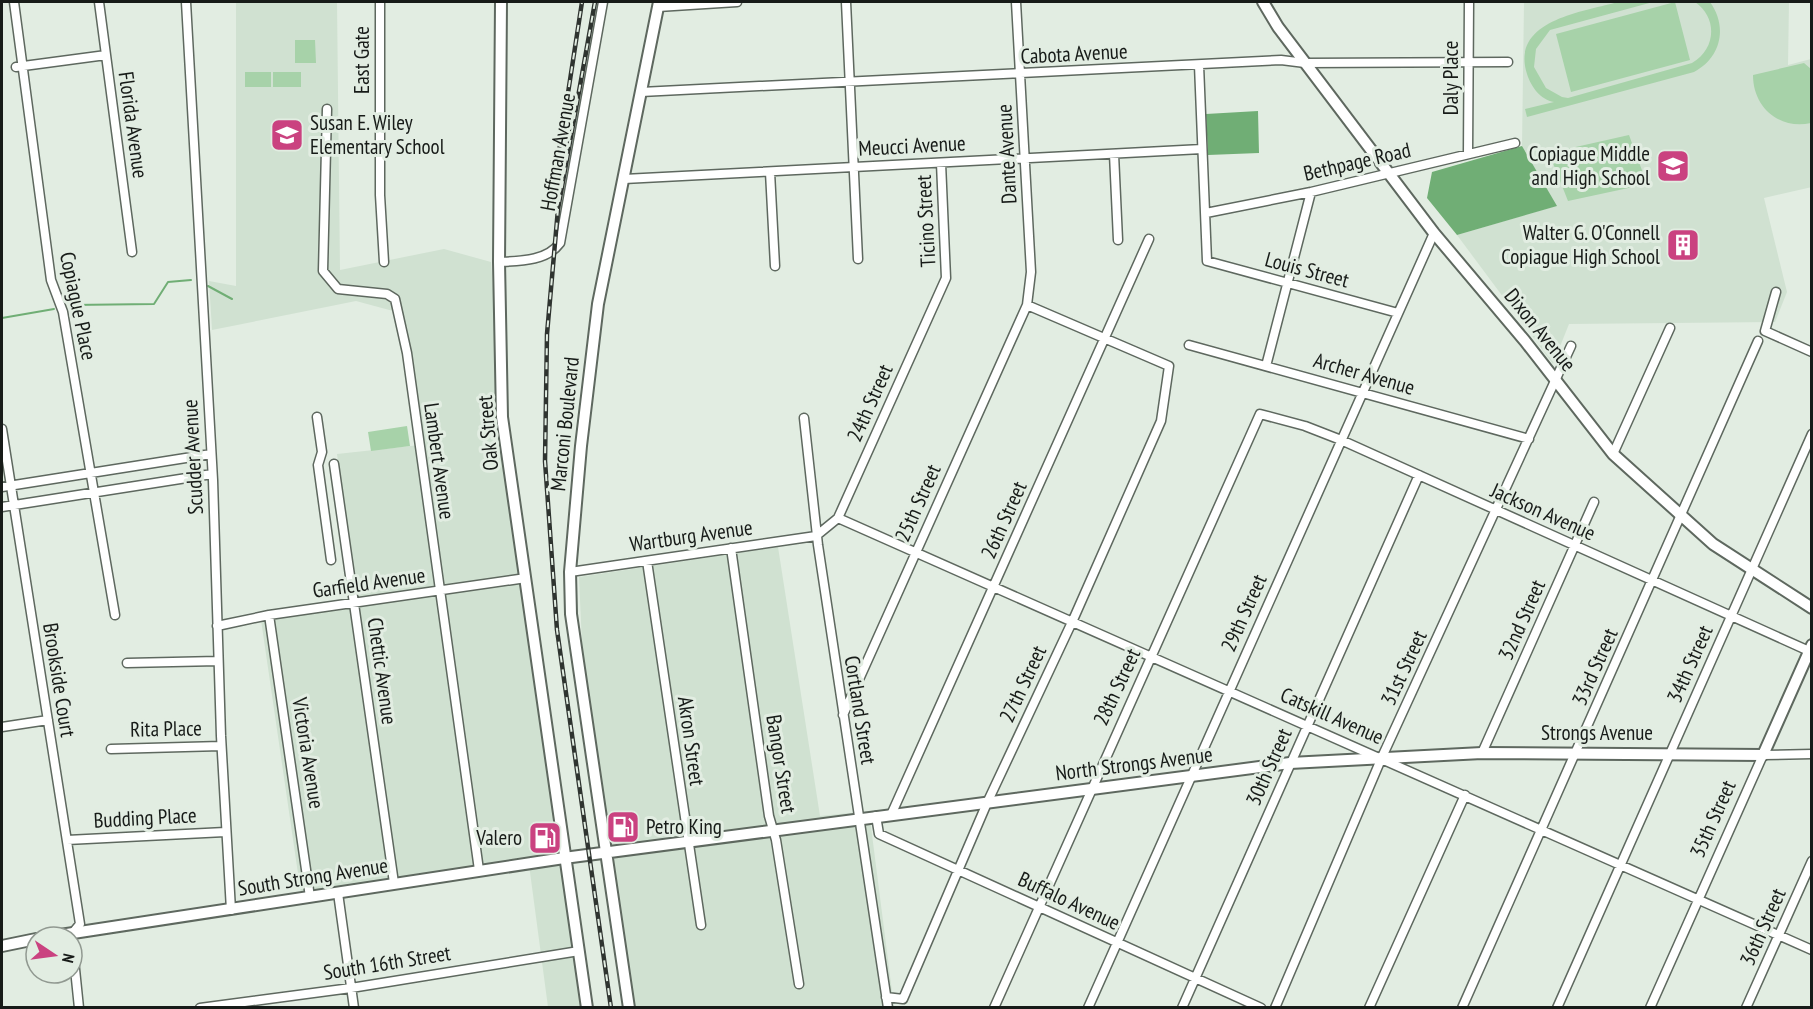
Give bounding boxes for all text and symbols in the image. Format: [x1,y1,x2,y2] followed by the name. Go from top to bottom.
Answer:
[348,26,375,94] street label: East Gate
[1020,37,1128,70] street label: Cabota Avenue
[1437,41,1464,115] street label: Daly Place
[113,70,154,180] street label: Florida Avenue
[534,91,581,213] street label: Hoffman Avenue
[990,103,1023,205] street label: Dante Avenue
[310,109,445,160] place label: Susan E. Wiley Elementary School
[269,117,305,153] school or university icon: Susan E. Wiley Elementary School
[858,129,966,162] street label: Meucci Avenue
[1301,136,1413,187] street label: Bethpage Road
[1529,140,1650,191] place label: Copiague Middle and High School
[1655,148,1691,184] school or university icon: Copiague Middle and High School
[910,174,941,268] street label: Ticino Street
[1501,219,1660,270] place label: Walter G. O'Connell Copiague High School
[1665,227,1701,263] building icon: Walter G. O'Connell Copiague High School
[1262,245,1352,294] street label: Louis Street
[54,249,103,363] street label: Copiague Place
[1499,283,1582,377] street label: Dixon Avenue
[1311,346,1418,401] street label: Archer Avenue
[544,356,585,492] street label: Marconi Boulevard
[841,360,899,446] street label: 24th Street
[471,394,504,472] street label: Oak Street
[176,399,209,515] street label: Scudder Avenue
[418,401,461,521] street label: Lambert Avenue
[889,460,947,546] street label: 25th Street
[1486,476,1600,547] street label: Jackson Avenue
[975,477,1033,563] street label: 26th Street
[628,514,754,557] street label: Wartburg Avenue
[311,561,427,604] street label: Garfield Avenue
[1215,570,1273,656] street label: 29th Street
[1492,575,1551,664] street label: 32nd Street
[362,616,403,726] street label: Chettic Avenue
[37,621,82,739] street label: Brookside Court
[1661,621,1719,707] street label: 34th Street
[1566,624,1624,710] street label: 33rd Street
[1374,626,1433,710] street label: 31st Street
[993,641,1052,727] street label: 27th Street
[1087,644,1146,730] street label: 28th Street
[839,654,882,766] street label: Cortland Street
[1276,681,1388,750] street label: Catskill Avenue
[286,694,331,810] street label: Victoria Avenue
[672,694,711,788] street label: Akron Street
[760,713,803,815] street label: Bangor Street
[130,714,202,743] street label: Rita Place
[1541,719,1653,746] street label: Strongs Avenue
[1240,724,1298,810] street label: 30th Street
[1054,740,1214,787] street label: North Strongs Avenue
[1684,776,1742,862] street label: 35th Street
[93,801,197,834] street label: Budding Place
[605,809,641,845] fuel station icon: Petro King
[646,813,722,840] place label: Petro King
[527,820,563,856] fuel station icon: Valero
[475,824,522,851] place label: Valero
[236,851,390,902] street label: South Strong Avenue
[1014,865,1124,936] street label: Buffalo Avenue
[1734,884,1792,970] street label: 36th Street
[24,925,84,985] north arrow
[321,939,453,986] street label: South 16th Street
[58,952,79,965] text: N

